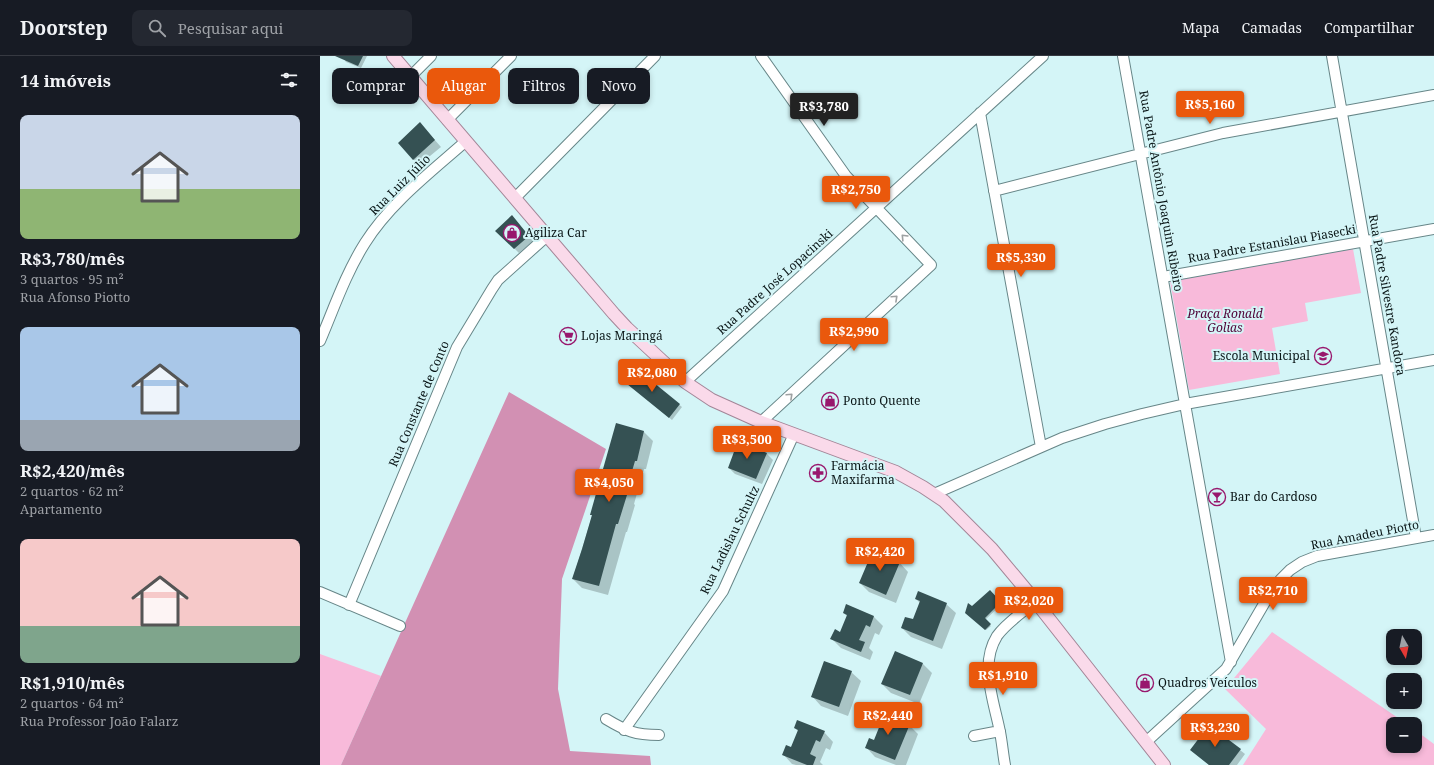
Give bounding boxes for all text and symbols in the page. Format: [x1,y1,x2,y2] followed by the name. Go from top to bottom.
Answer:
[132,10,412,46] search box
[20,15,108,41] text: Doorstep
[146,17,168,39] icon: search
[178,18,283,38] text: Pesquisar aqui
[1182,18,1220,37] text: Mapa
[1242,18,1302,37] text: Camadas
[1324,18,1414,37] text: Compartilhar
[332,68,419,104] chip: Comprar
[427,68,500,104] chip: Alugar
[508,68,579,104] chip: Filtros
[587,68,650,104] chip: Novo
[20,69,111,92] text: 14 imóveis
[278,69,300,91] icon: filters
[1135,89,1188,293] street label: Rua Padre Antônio Joaquim Ribeiro
[1173,91,1247,125] pin: R$5,160
[787,93,861,127] pin: R$3,780
[1185,95,1235,113] text: R$5,160
[799,97,849,115] text: R$3,780
[124,141,196,213] icon: home
[365,150,434,219] street label: Rua Luiz Júlio
[819,176,893,210] pin: R$2,750
[831,180,881,198] text: R$2,750
[1365,213,1410,377] street label: Rua Padre Silvestre Kandora
[1187,220,1357,267] street label: Rua Padre Estanislau Piasecki
[502,223,522,243] shop icon: Agiliza Car
[525,224,587,241] place label: Agiliza Car
[713,225,836,338] street label: Rua Padre José Lopacinski
[902,234,909,241] one-way arrow
[984,244,1058,278] pin: R$5,330
[20,247,125,270] text: R$3,780/mês
[996,248,1046,266] text: R$5,330
[20,270,124,288] text: 3 quartos · 95 m²
[20,288,130,306] text: Rua Afonso Piotto
[891,295,898,302] one-way arrow
[1186,305,1263,336] park label: Praça Ronald Golias
[817,318,891,352] pin: R$2,990
[829,322,879,340] text: R$2,990
[558,326,578,346] supermarket icon: Lojas Maringá
[581,327,663,344] place label: Lojas Maringá
[384,338,453,469] street label: Rua Constante de Conto
[1313,346,1333,366] school or university icon: Escola Municipal
[1213,347,1310,364] place label: Escola Municipal
[124,353,196,425] icon: home
[615,359,689,393] pin: R$2,080
[627,363,677,381] text: R$2,080
[820,391,840,411] shop icon: Ponto Quente
[843,392,921,409] place label: Ponto Quente
[785,393,793,400] one-way arrow
[710,426,784,460] pin: R$3,500
[722,430,772,448] text: R$3,500
[831,457,895,488] place label: Farmácia Maxifarma
[20,459,125,482] text: R$2,420/mês
[808,463,828,483] pharmacy icon: Farmácia Maxifarma
[572,469,646,503] pin: R$4,050
[584,473,634,491] text: R$4,050
[20,482,124,500] text: 2 quartos · 62 m²
[696,482,763,597] street label: Rua Ladislau Schultz
[1207,487,1227,507] bar icon: Bar do Cardoso
[1230,488,1317,505] place label: Bar do Cardoso
[20,500,102,518] text: Apartamento
[1309,516,1421,553] street label: Rua Amadeu Piotto
[843,538,917,572] pin: R$2,420
[855,542,905,560] text: R$2,420
[124,565,196,637] icon: home
[1236,577,1310,611] pin: R$2,710
[1248,581,1298,599] text: R$2,710
[992,587,1066,621] pin: R$2,020
[1004,591,1054,609] text: R$2,020
[1386,629,1422,665] north arrow
[1386,629,1422,753] map controls
[966,662,1040,696] pin: R$1,910
[978,666,1028,684] text: R$1,910
[20,671,125,694] text: R$1,910/mês
[1135,673,1155,693] shop icon: Quadros Veículos
[1386,673,1422,709] button: +
[1158,674,1257,691] place label: Quadros Veículos
[20,694,124,712] text: 2 quartos · 64 m²
[851,702,925,736] pin: R$2,440
[863,706,913,724] text: R$2,440
[20,712,178,730] text: Rua Professor João Falarz
[1178,714,1252,748] pin: R$3,230
[1386,717,1422,753] button: −
[1190,718,1240,736] text: R$3,230

